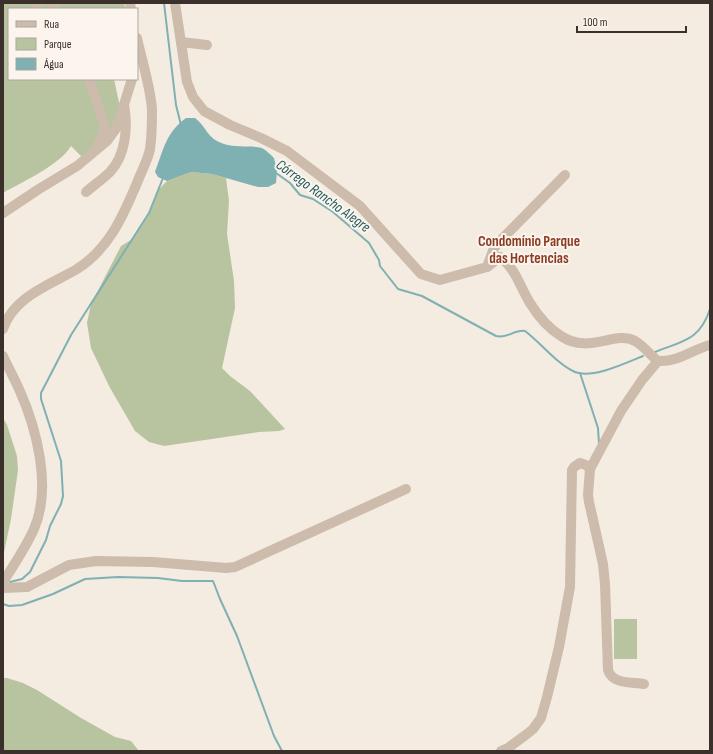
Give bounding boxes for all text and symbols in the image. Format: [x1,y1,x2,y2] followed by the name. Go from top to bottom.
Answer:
[8,8,138,80] legend
[577,8,686,34] scale bar
[583,15,608,30] text: 100 m
[44,17,60,32] text: Rua
[44,37,72,52] text: Parque
[43,57,64,72] text: Água
[272,155,374,237] water label: Córrego Rancho Alegre
[478,232,580,268] district label: Condomínio Parque das Hortencias

